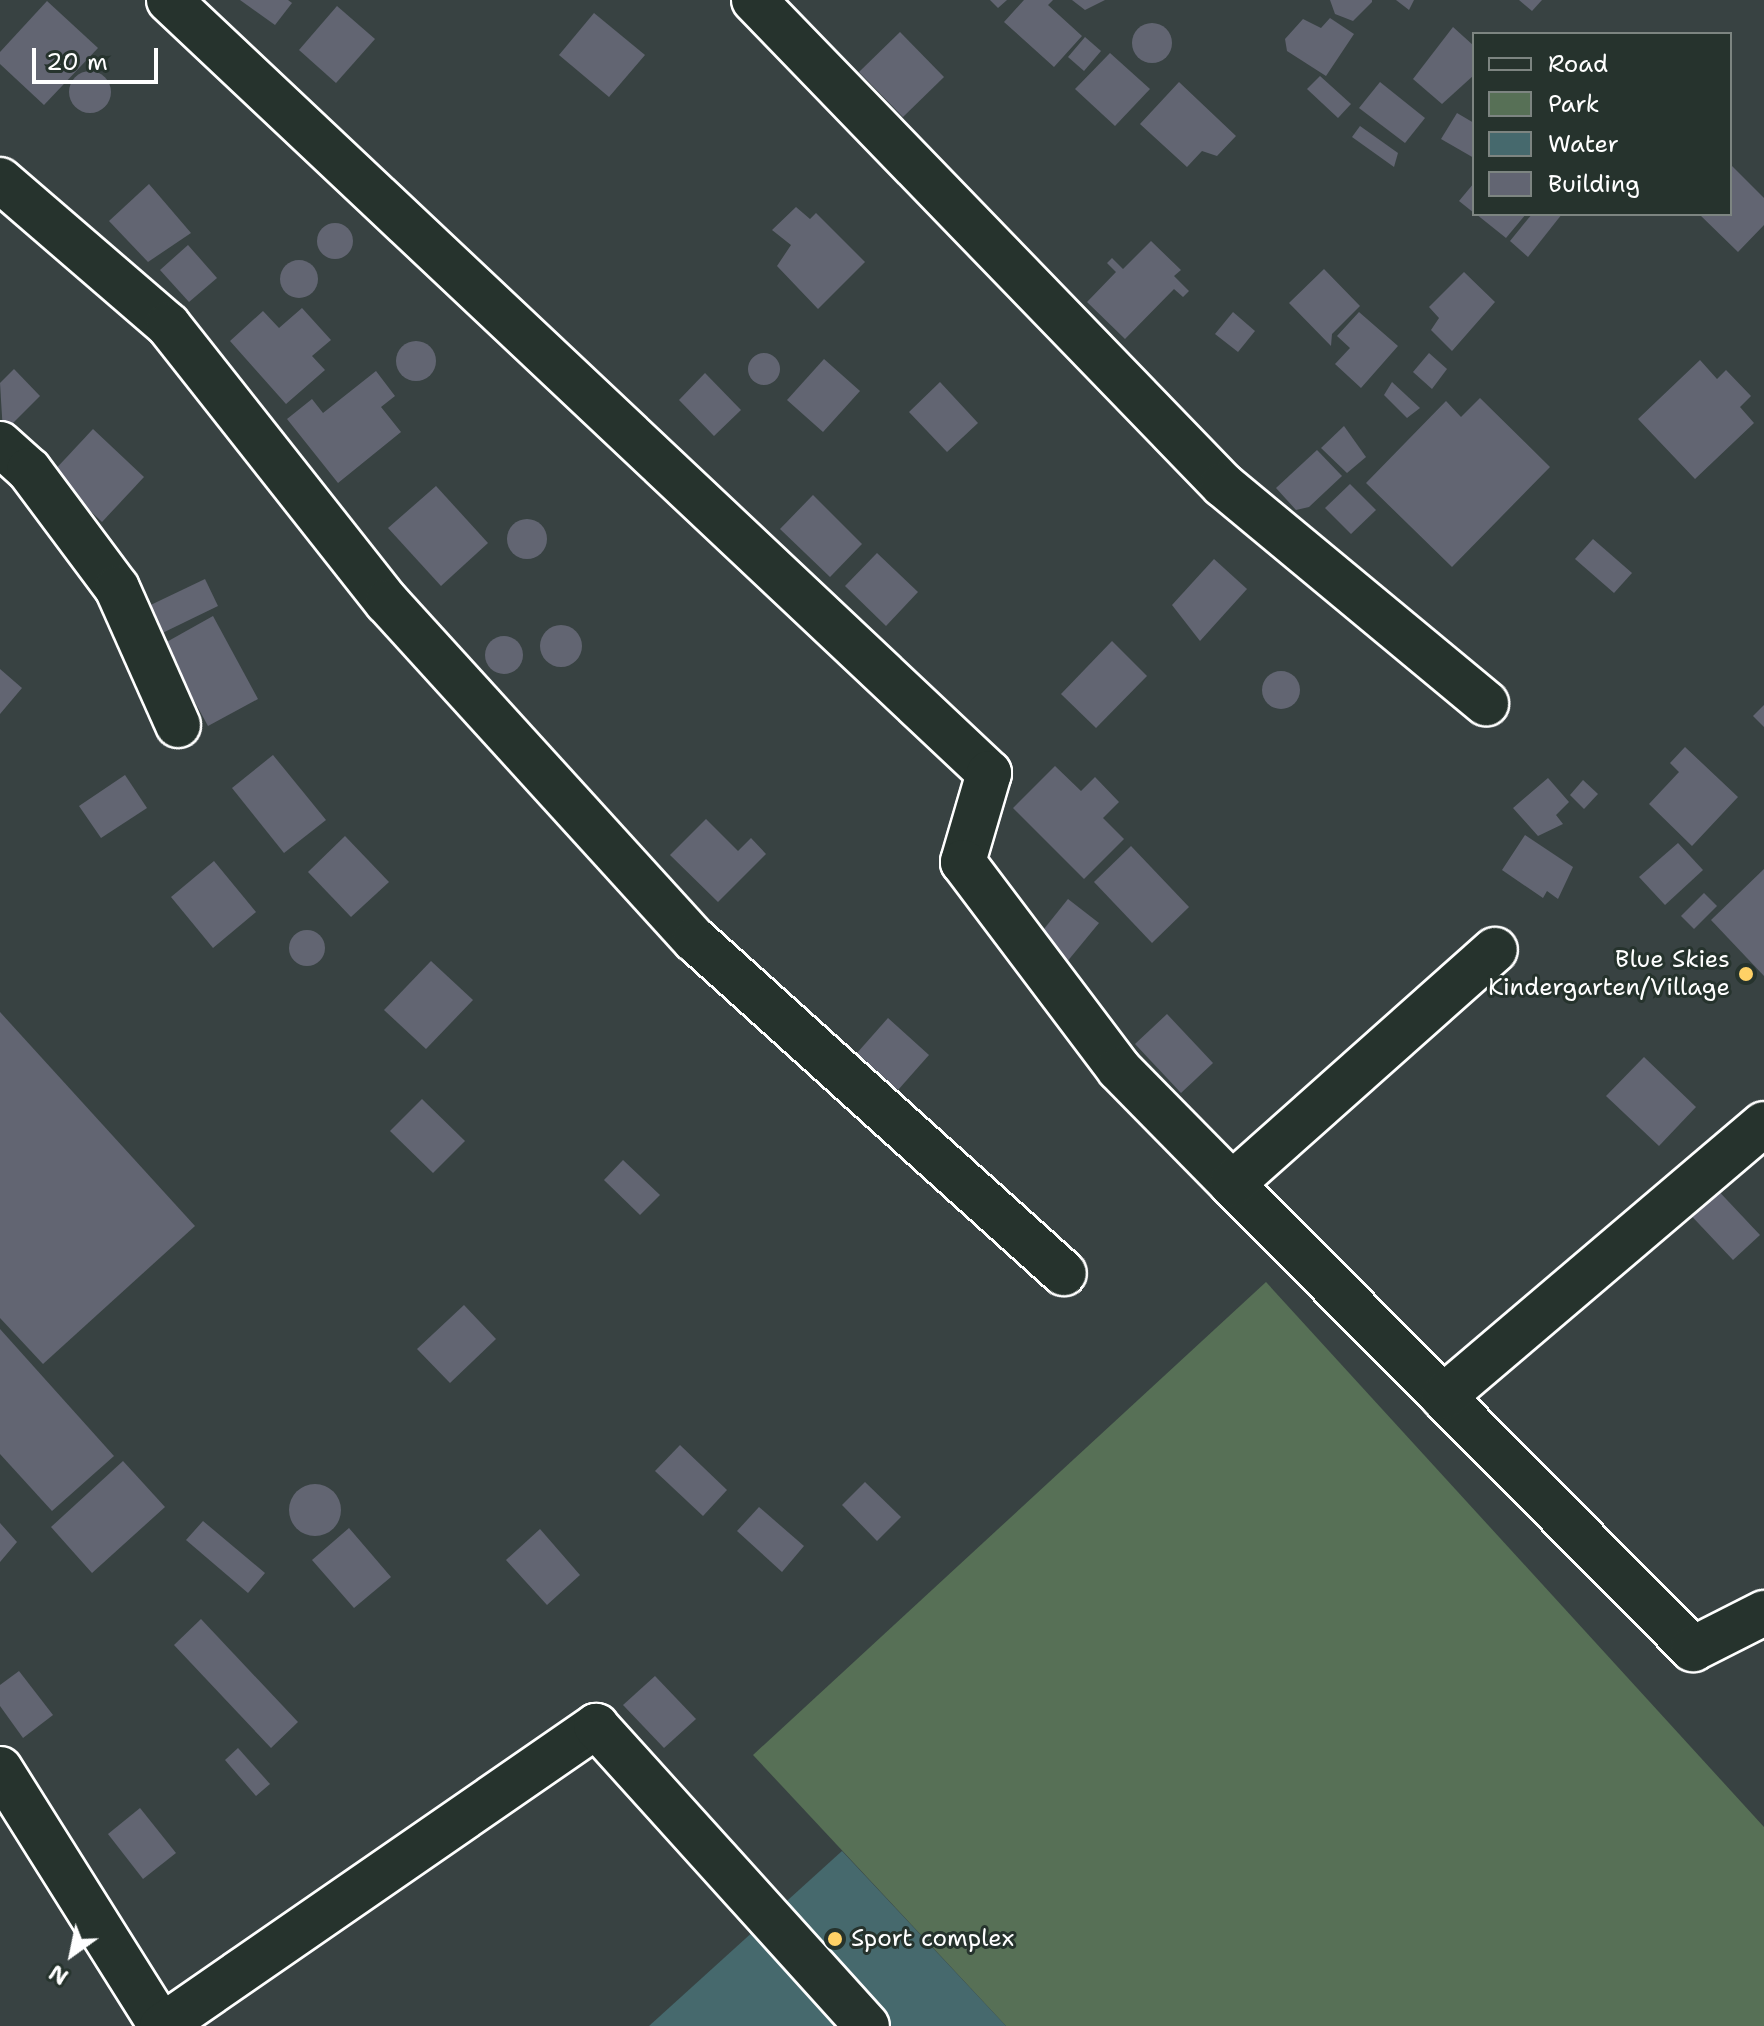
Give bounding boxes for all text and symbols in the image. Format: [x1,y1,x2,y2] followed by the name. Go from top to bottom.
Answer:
[36,32,162,82] scale bar
[1472,32,1732,216] legend
[46,46,108,78] text: 20 m
[1548,48,1608,80] text: Road
[1548,88,1600,120] text: Park
[1548,128,1619,160] text: Water
[1548,168,1640,200] text: Building
[1488,946,1730,1002] place label: Blue Skies Kindergarten/Village
[1737,965,1755,983] marker: Blue Skies Kindergarten/Village
[32,1914,112,1994] north arrow
[851,1925,1014,1953] place label: Sport complex
[826,1930,844,1948] marker: Sport complex
[43,1958,74,1991] text: N

